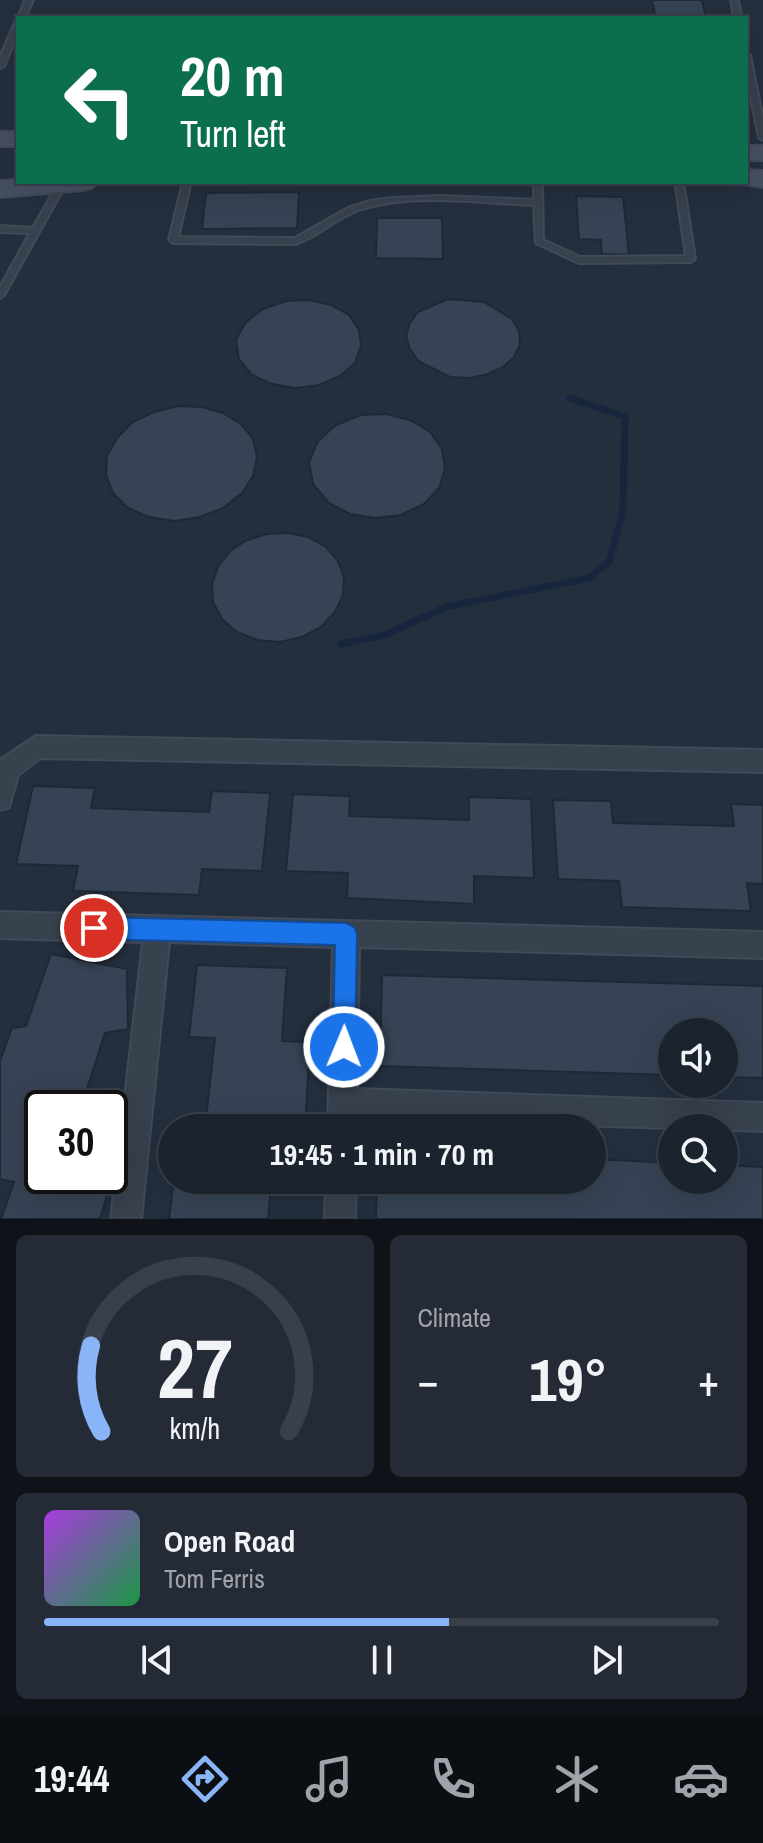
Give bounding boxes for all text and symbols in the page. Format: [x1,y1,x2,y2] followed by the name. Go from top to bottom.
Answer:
[180,38,285,113] text: 20 m
[48,48,152,152] icon: left
[180,110,286,158] text: Turn left
[60,894,128,962] pin
[72,906,116,950] icon: arrive
[302,1005,386,1089] position arrow
[658,1018,738,1194] map controls
[658,1018,738,1098] button: sound
[24,1090,128,1194] speed limit sign: 30
[658,1114,738,1194] button: search
[270,1134,494,1174] text: 19:45 · 1 min · 70 m
[418,1300,491,1335] text: Climate
[157,1312,233,1424] text: 27
[529,1339,608,1420] text: 19°
[418,1350,439,1410] text: −
[698,1350,719,1410] text: +
[169,1409,220,1448] text: km/h
[164,1521,295,1561] text: Open Road
[164,1561,265,1596] text: Tom Ferris
[135,1638,179,1682] icon: previous
[360,1638,404,1682] icon: pause
[585,1638,629,1682] icon: next
[177,1751,233,1807] icon: directions
[301,1751,357,1807] icon: music
[425,1751,481,1807] icon: phone
[549,1751,605,1807] icon: climate
[673,1751,729,1807] icon: car
[34,1755,109,1803] text: 19:44

